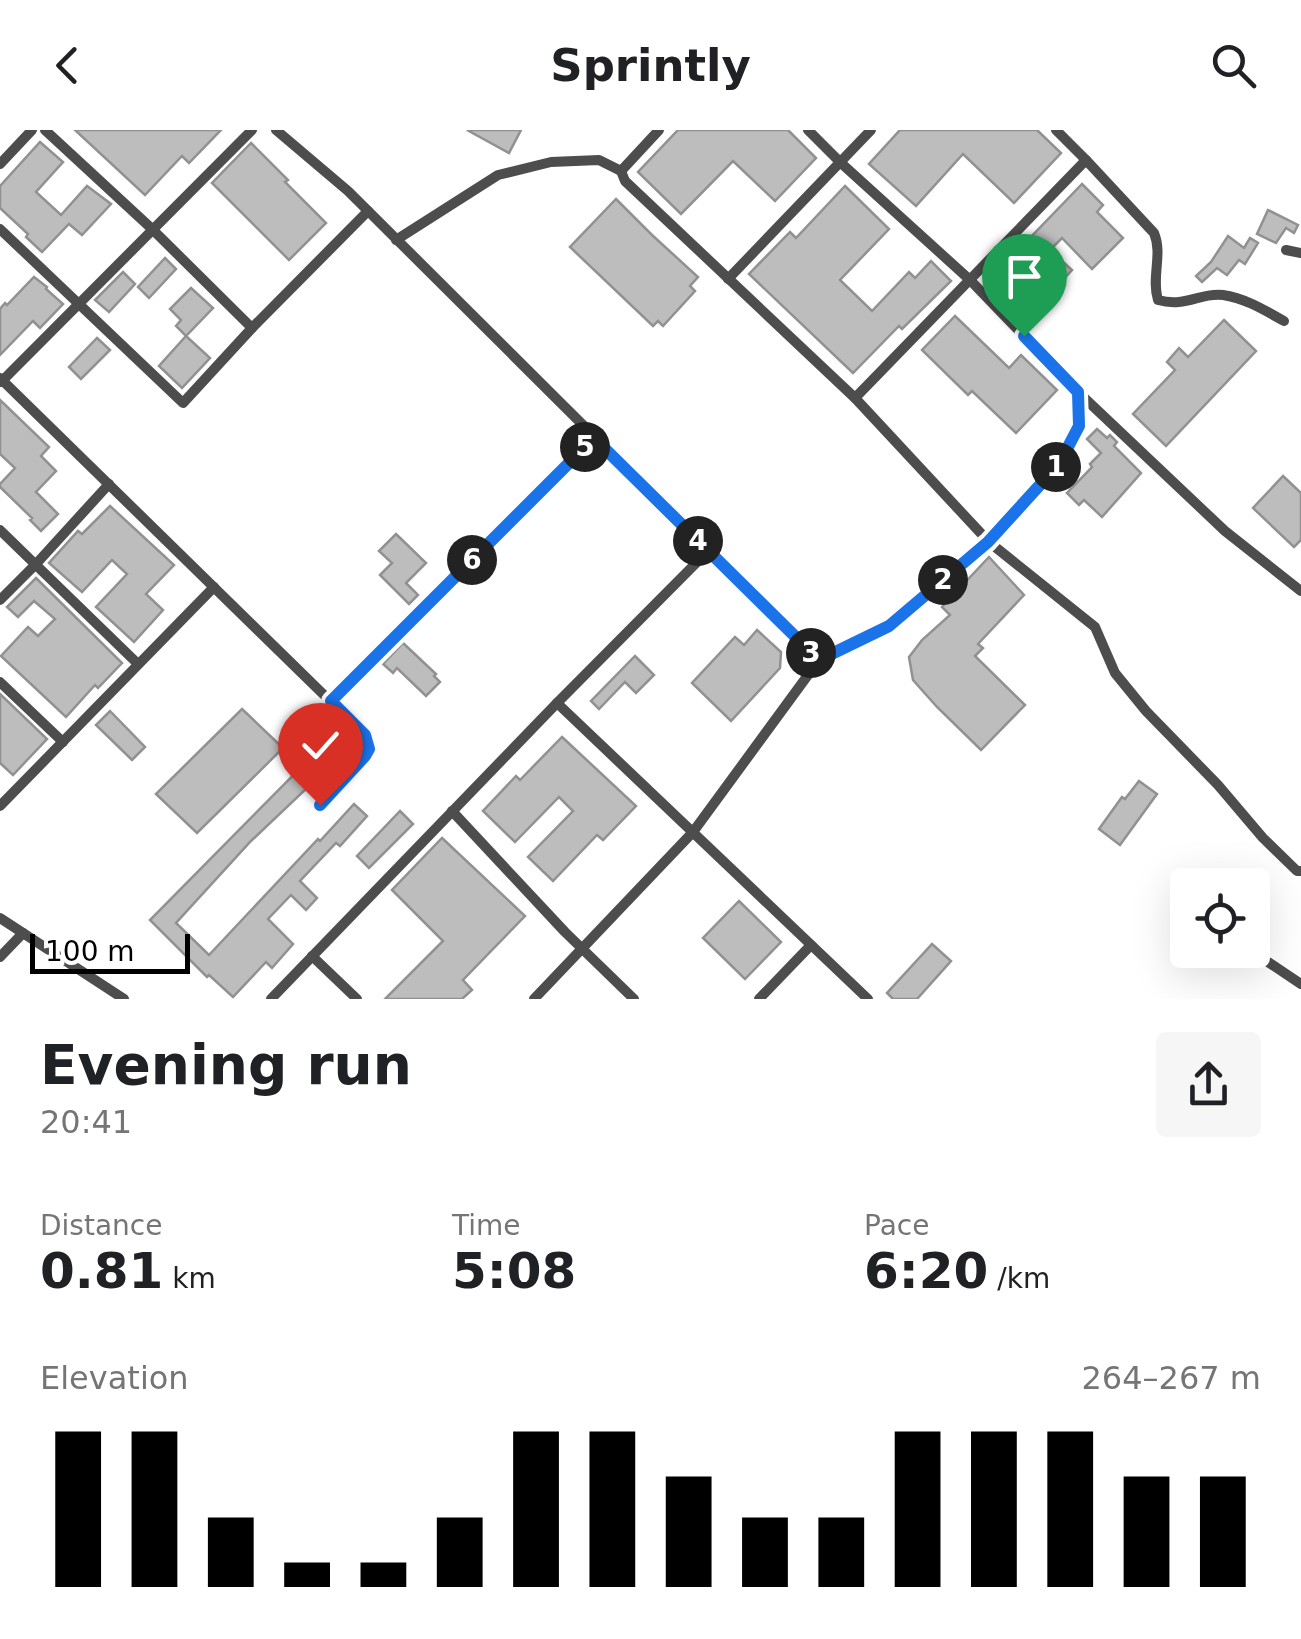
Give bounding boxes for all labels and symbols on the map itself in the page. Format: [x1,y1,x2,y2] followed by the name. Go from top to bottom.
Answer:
[982,234,1067,337] pin
[560,422,610,472] pin: 5
[1031,442,1081,492] pin: 1
[673,516,723,566] pin: 4
[447,535,497,585] pin: 6
[918,555,968,605] pin: 2
[786,628,836,678] pin: 3
[278,703,363,806] pin
[30,929,190,974] scale bar

